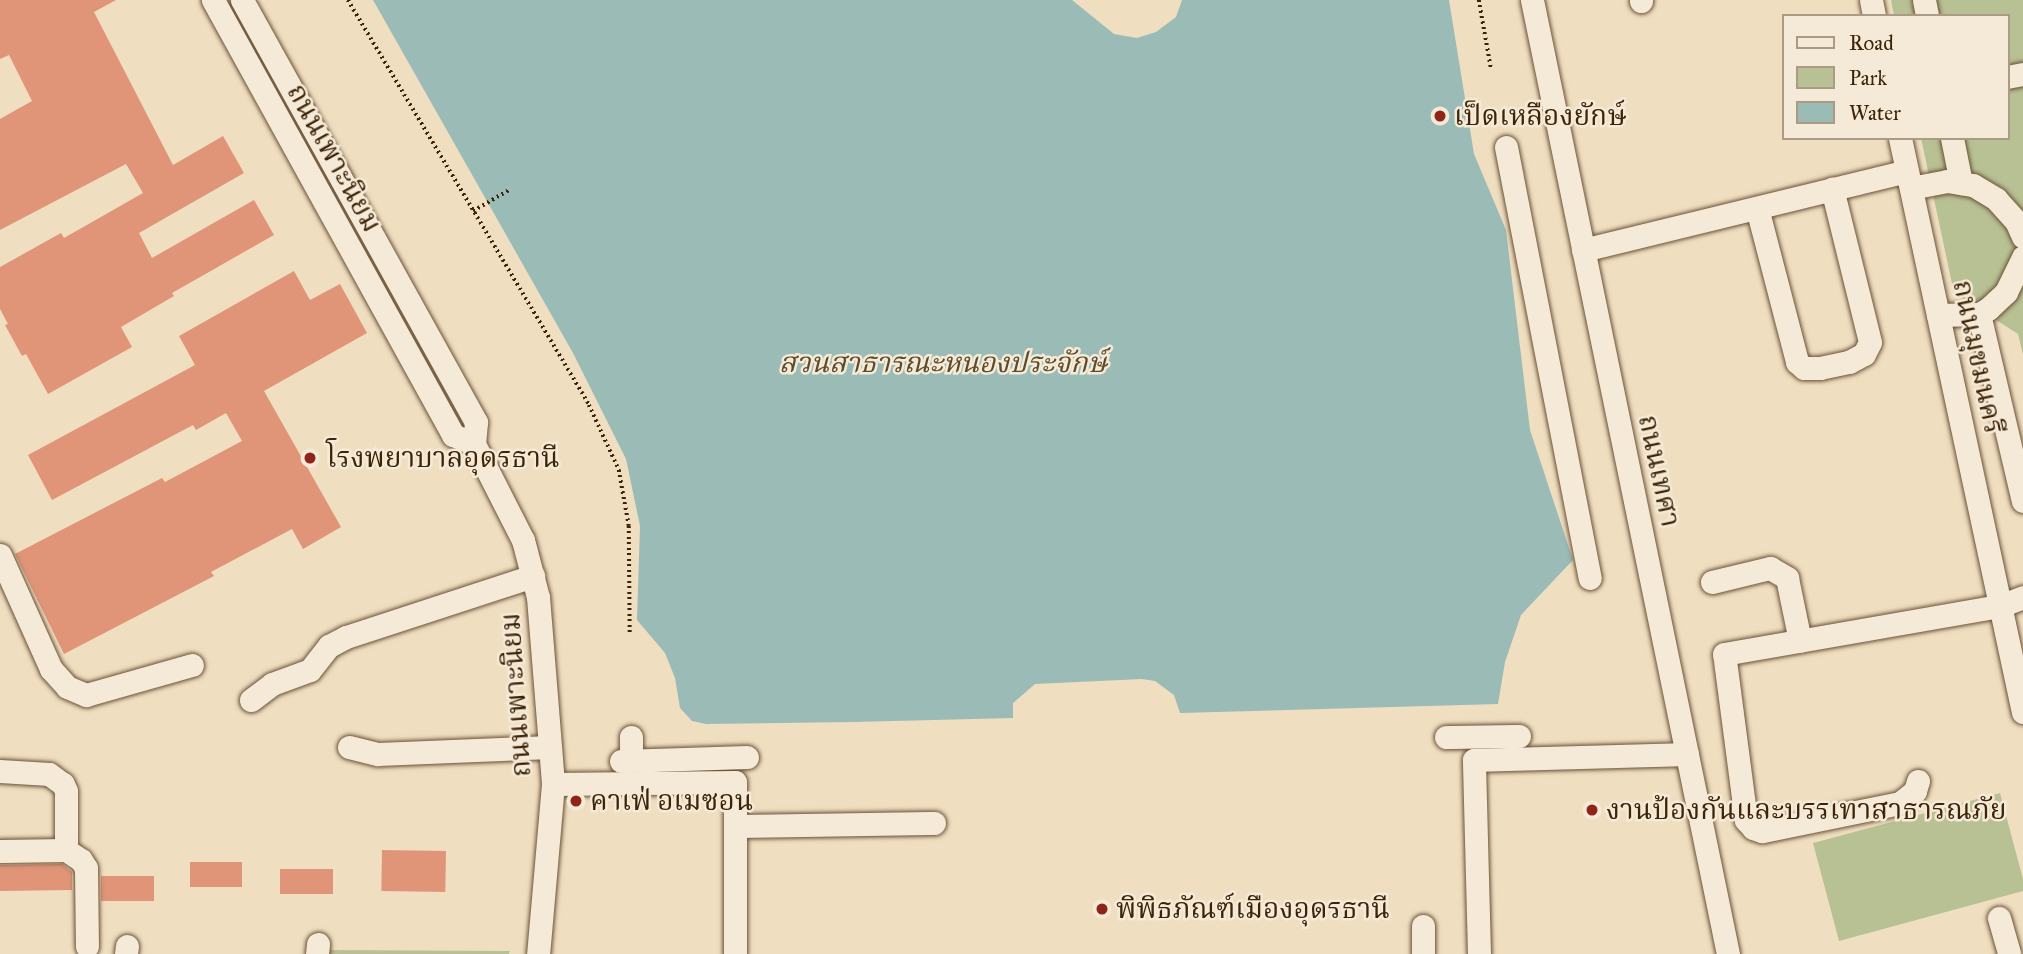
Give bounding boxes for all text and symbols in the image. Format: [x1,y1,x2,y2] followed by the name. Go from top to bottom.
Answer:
[1782,14,2009,140] legend
[1849,30,1894,56] text: Road
[1849,65,1887,91] text: Park
[279,78,389,238] street label: ถนนเพาะนิยม
[1454,99,1627,133] place label: เป็ดเหลืองยักษ์
[1849,100,1901,126] text: Water
[1432,108,1448,124] marker: เป็ดเหลืองยักษ์
[1945,277,2011,437] street label: ถนนมุขมนครี
[779,346,1107,380] park label: สวนสาธารณะหนองประจักษ์
[1631,412,1687,530] street label: ถนนเทศา
[326,441,560,475] place label: โรงพยาบาลอุดรธานี
[300,448,320,468] marker: โรงพยาบาลอุดรธานี
[494,612,538,778] street label: ถนนเพาะนิยม
[590,784,753,818] place label: คาเฟ่ อเมซอน
[568,793,584,809] marker: คาเฟ่ อเมซอน
[1606,793,2006,827] place label: งานป้องกันและบรรเทาสาธารณภัย
[1584,802,1600,818] marker: งานป้องกันและบรรเทาสาธารณภัย
[1116,892,1390,926] place label: พิพิธภัณฑ์เมืองอุดรธานี
[1094,901,1110,917] marker: พิพิธภัณฑ์เมืองอุดรธานี

